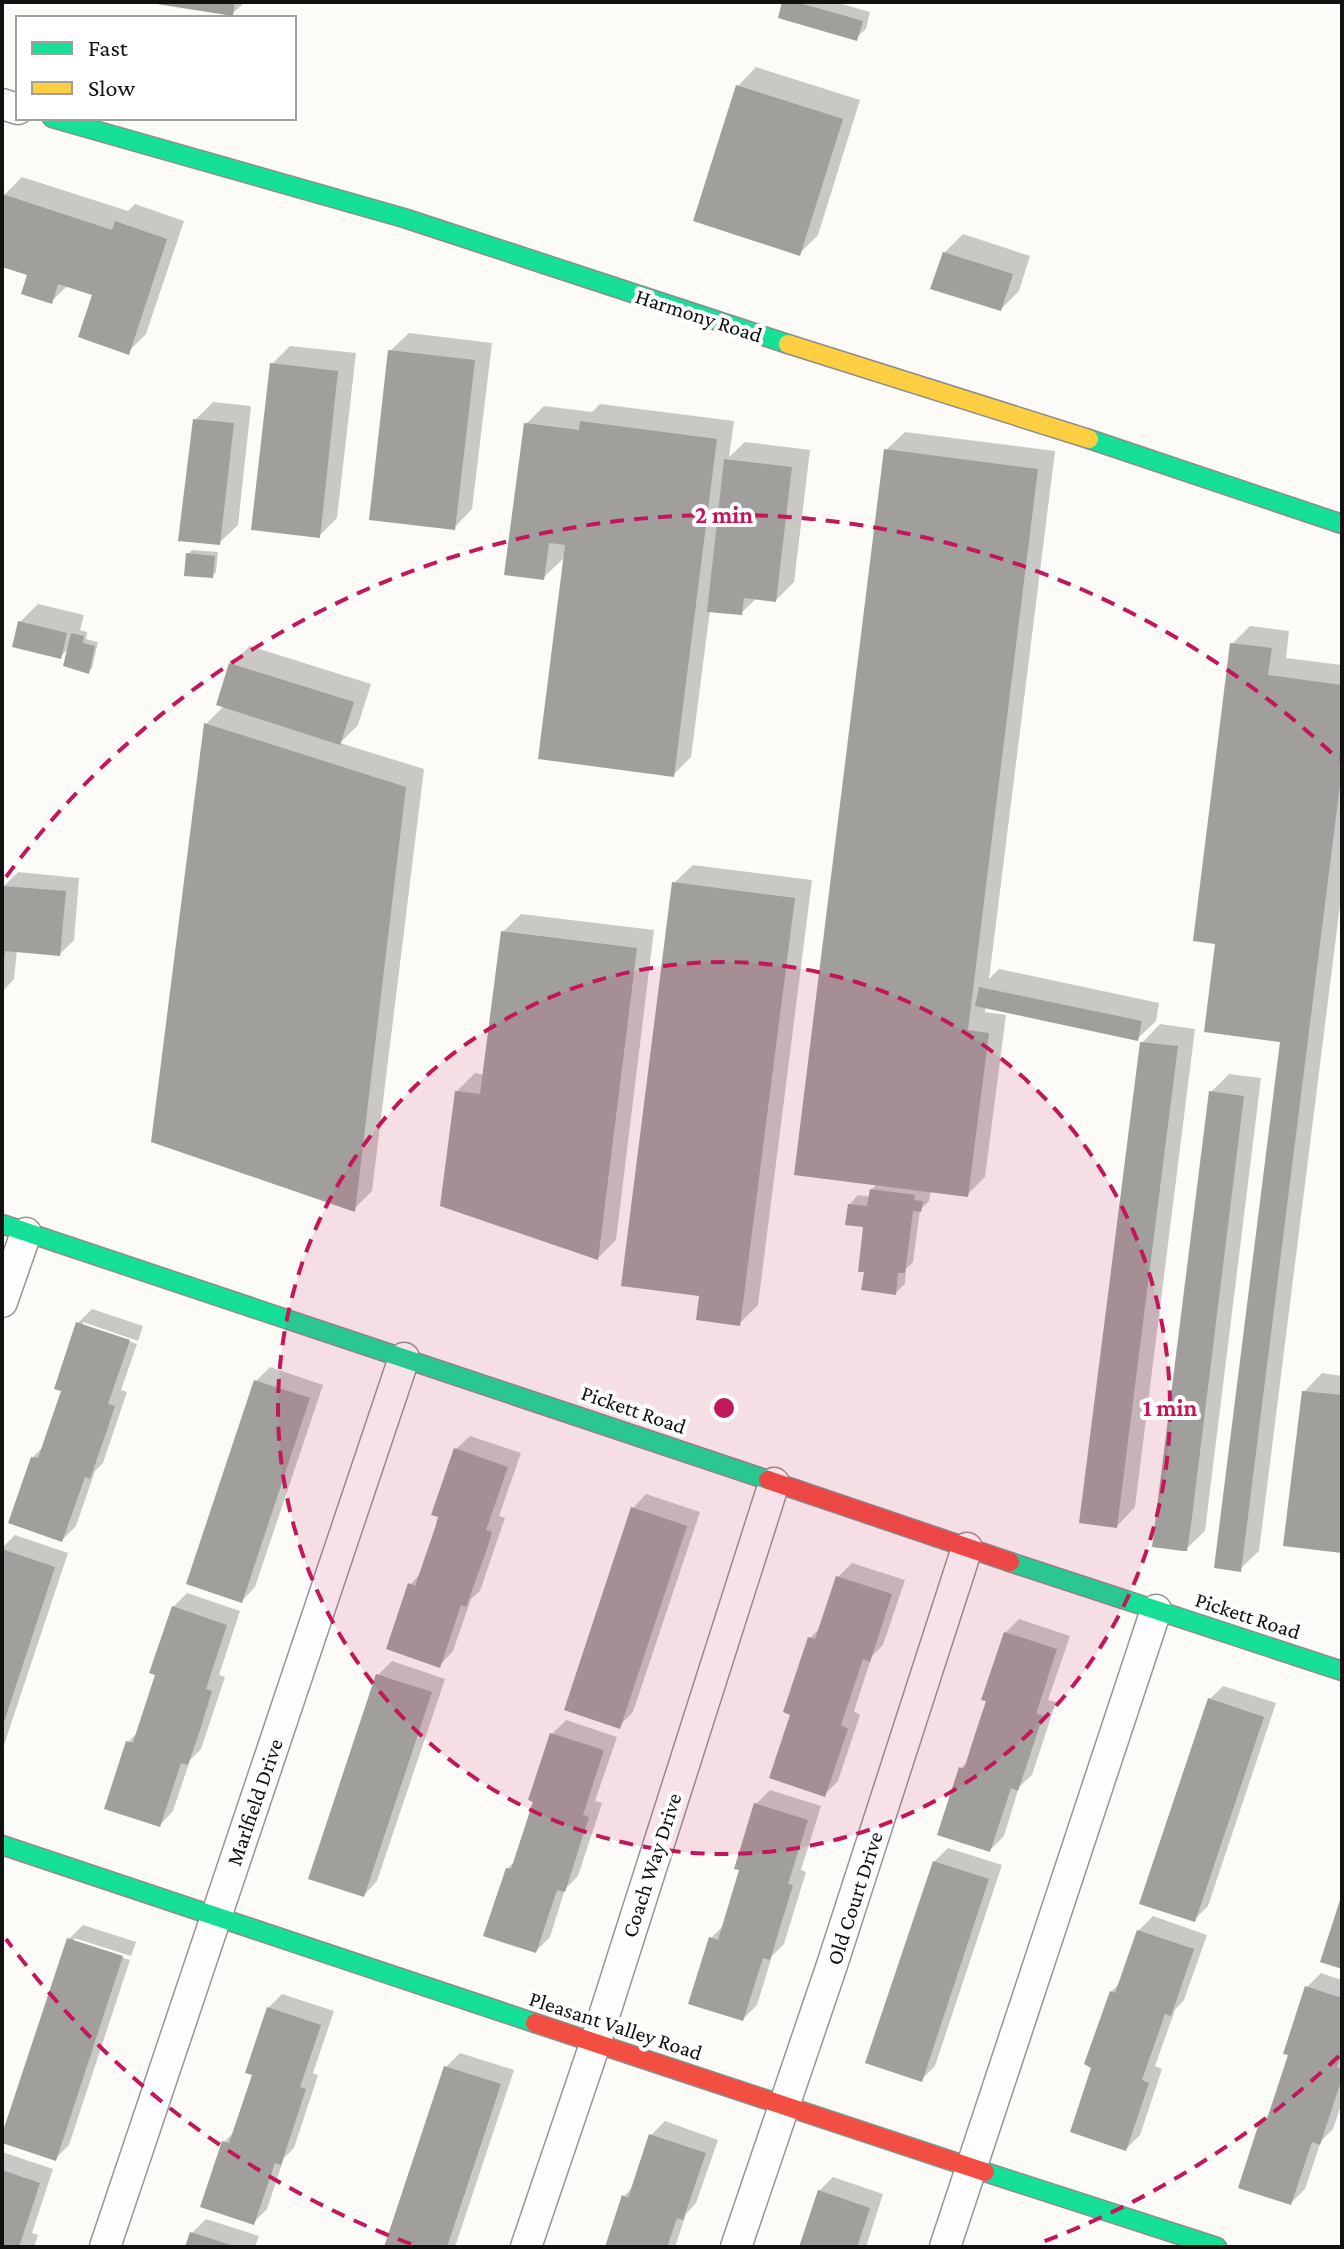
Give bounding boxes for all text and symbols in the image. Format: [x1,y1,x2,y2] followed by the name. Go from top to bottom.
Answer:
[16,16,296,120] legend
[88,34,129,61] text: Fast
[88,74,135,101] text: Slow
[632,283,766,348] street label: Harmony Road
[695,501,753,528] text: 2 min
[578,1380,690,1439] street label: Pickett Road
[710,1394,738,1422] centre of rings
[1143,1394,1198,1421] text: 1 min
[1192,1587,1304,1644] street label: Pickett Road
[221,1735,288,1869] street label: Marlfield Drive
[616,1790,687,1941] street label: Coach Way Drive
[821,1828,888,1968] street label: Old Court Drive
[526,1986,706,2065] street label: Pleasant Valley Road

